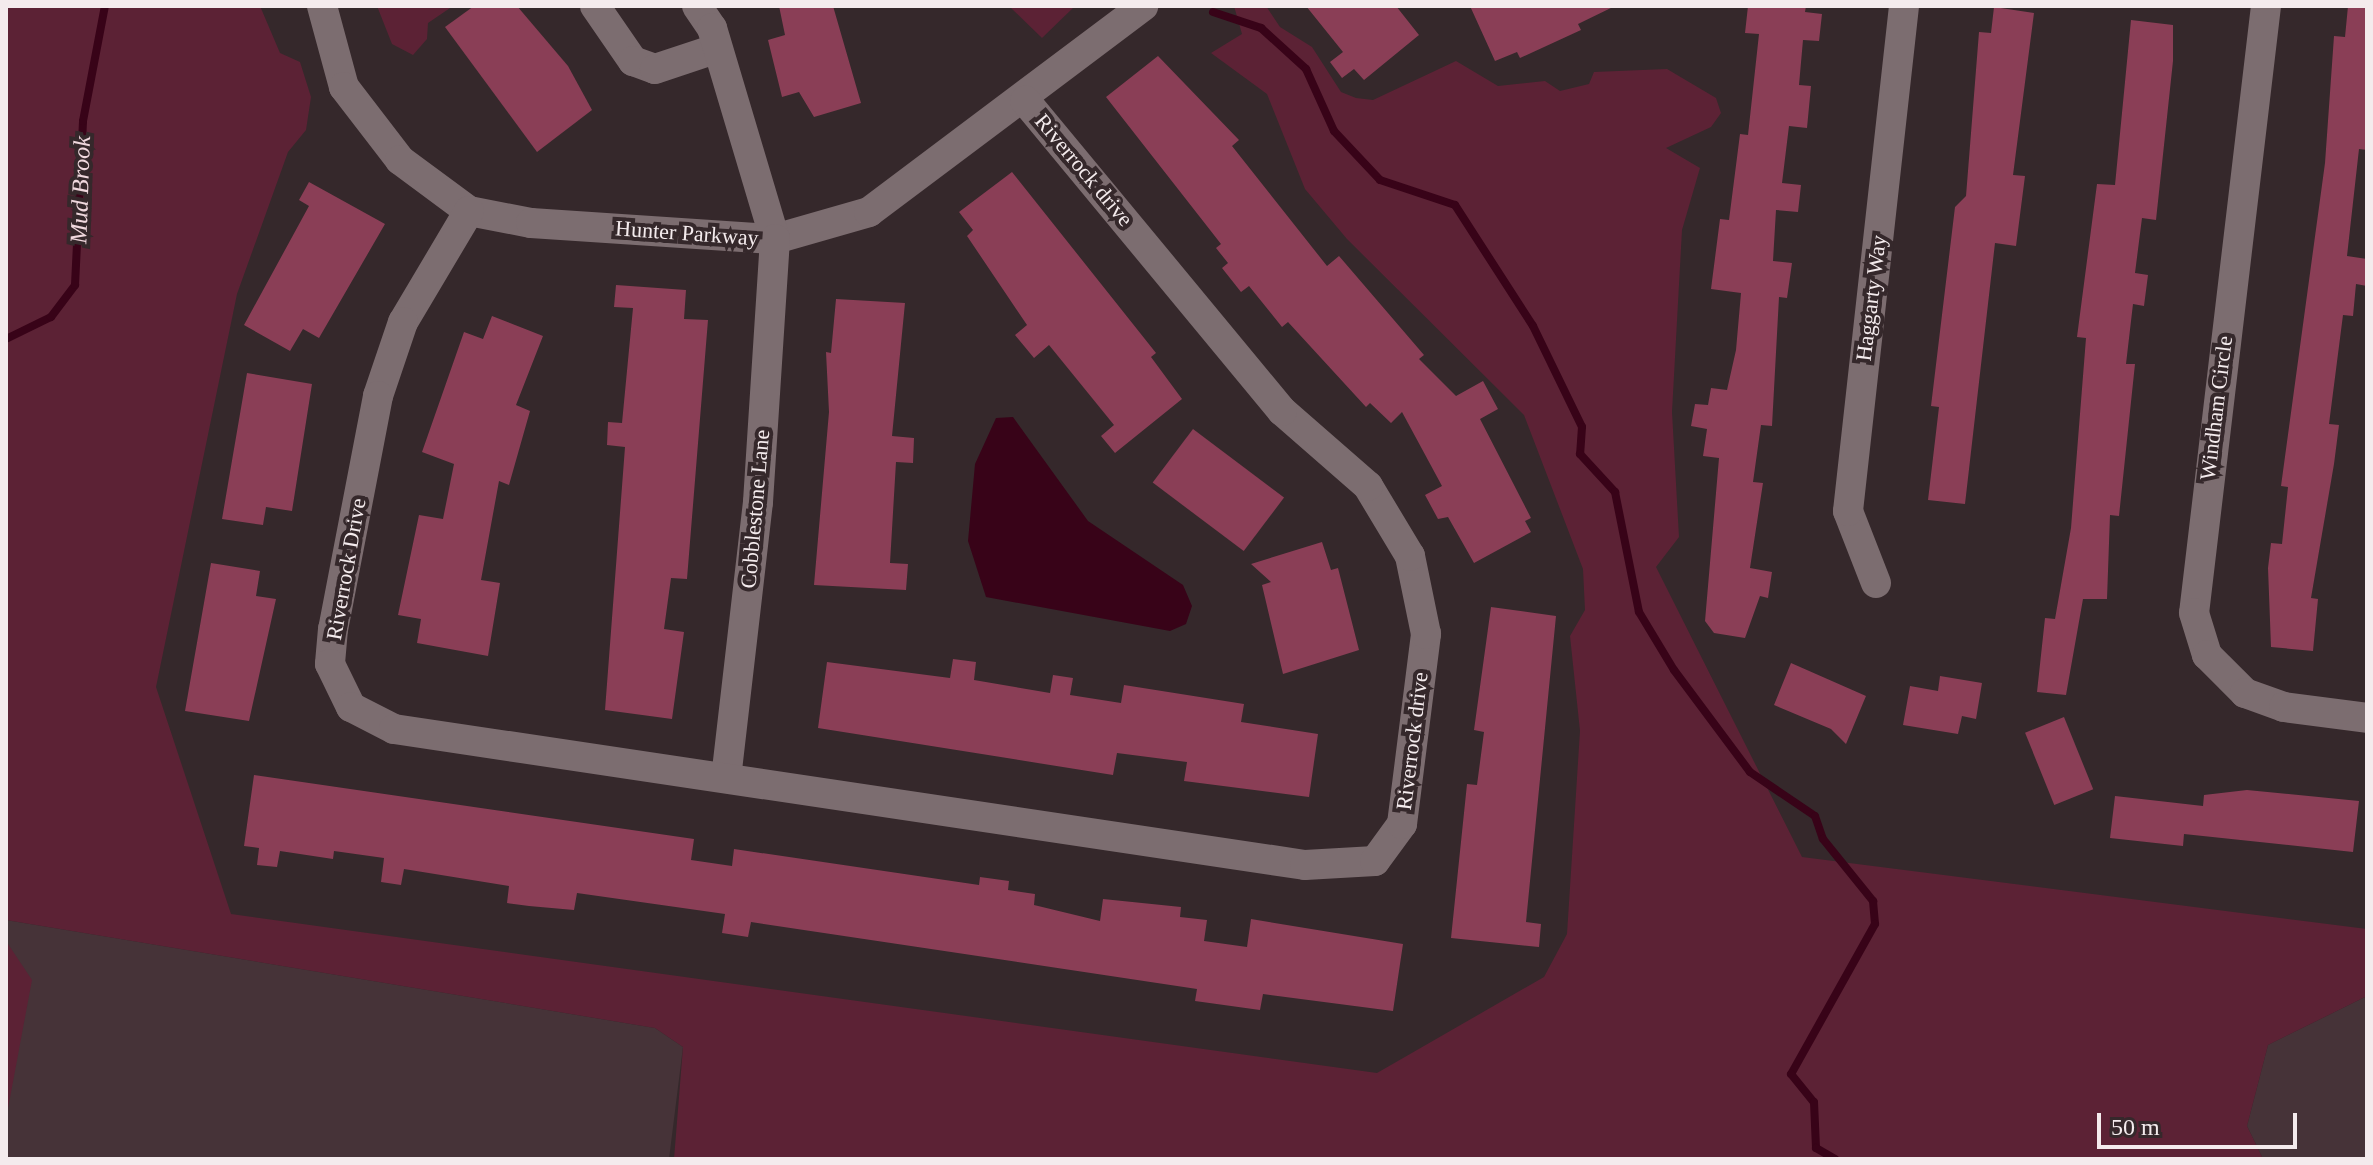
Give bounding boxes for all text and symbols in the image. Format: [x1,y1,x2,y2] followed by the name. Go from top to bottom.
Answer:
[1029,108,1139,232] street label: Riverrock drive
[65,136,97,244] water label: Mud Brook
[614,215,760,251] street label: Hunter Parkway
[1850,233,1892,363] street label: Haggarty Way
[2194,334,2238,482] street label: Windham Circle
[735,428,775,590] street label: Cobblestone Lane
[321,496,371,642] street label: Riverrock Drive
[1390,671,1434,811] street label: Riverrock drive
[2101,1097,2301,1147] scale bar
[2111,1114,2160,1140] text: 50 m

